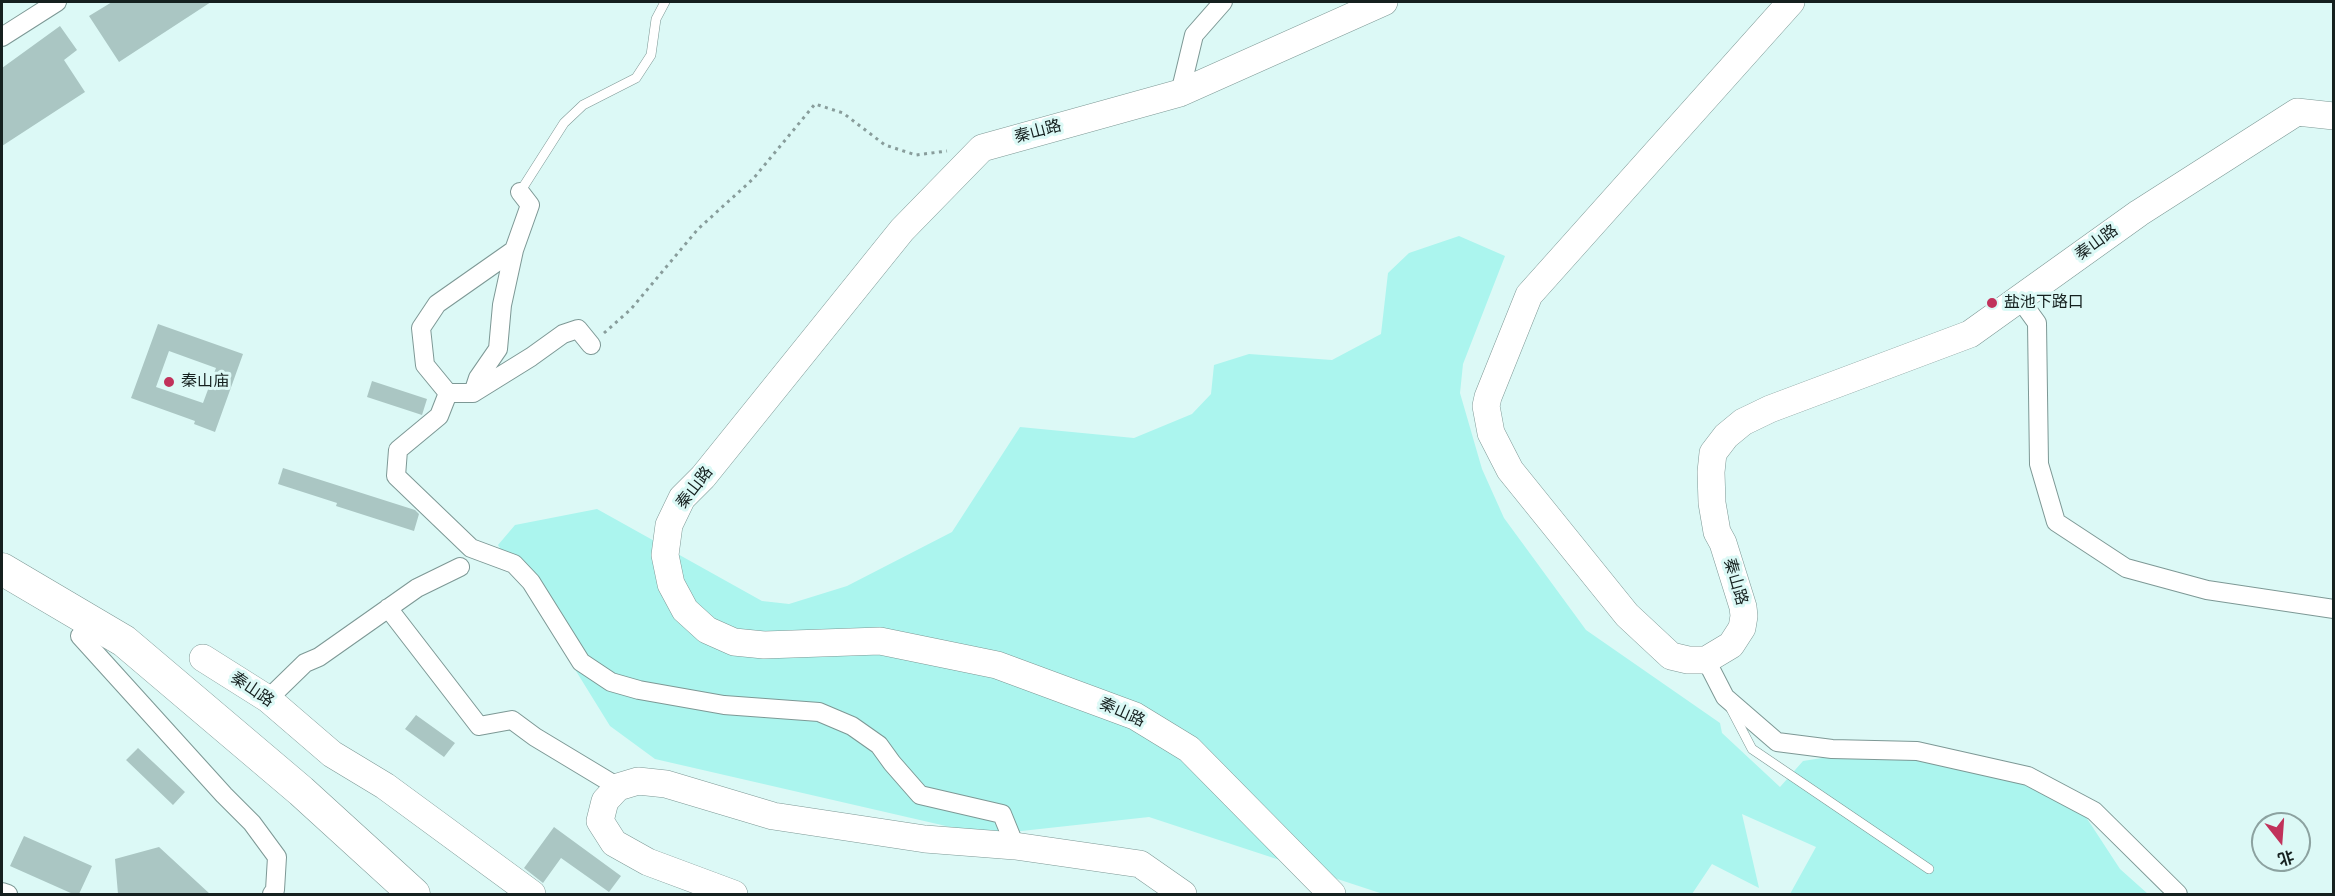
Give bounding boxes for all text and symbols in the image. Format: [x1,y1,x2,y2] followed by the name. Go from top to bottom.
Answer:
[1012,117,1064,147] street label: 秦山路
[2072,221,2122,265] street label: 秦山路
[2004,293,2084,313] place label: 盐池下路口
[1985,296,1999,310] marker: 盐池下路口
[181,372,229,392] place label: 秦山庙
[162,375,176,389] marker: 秦山庙
[673,463,717,513] street label: 秦山路
[1719,556,1751,608] street label: 秦山路
[227,669,277,711] street label: 秦山路
[1096,694,1148,732] street label: 秦山路
[2251,812,2311,872] north arrow
[2275,845,2296,869] text: 北

